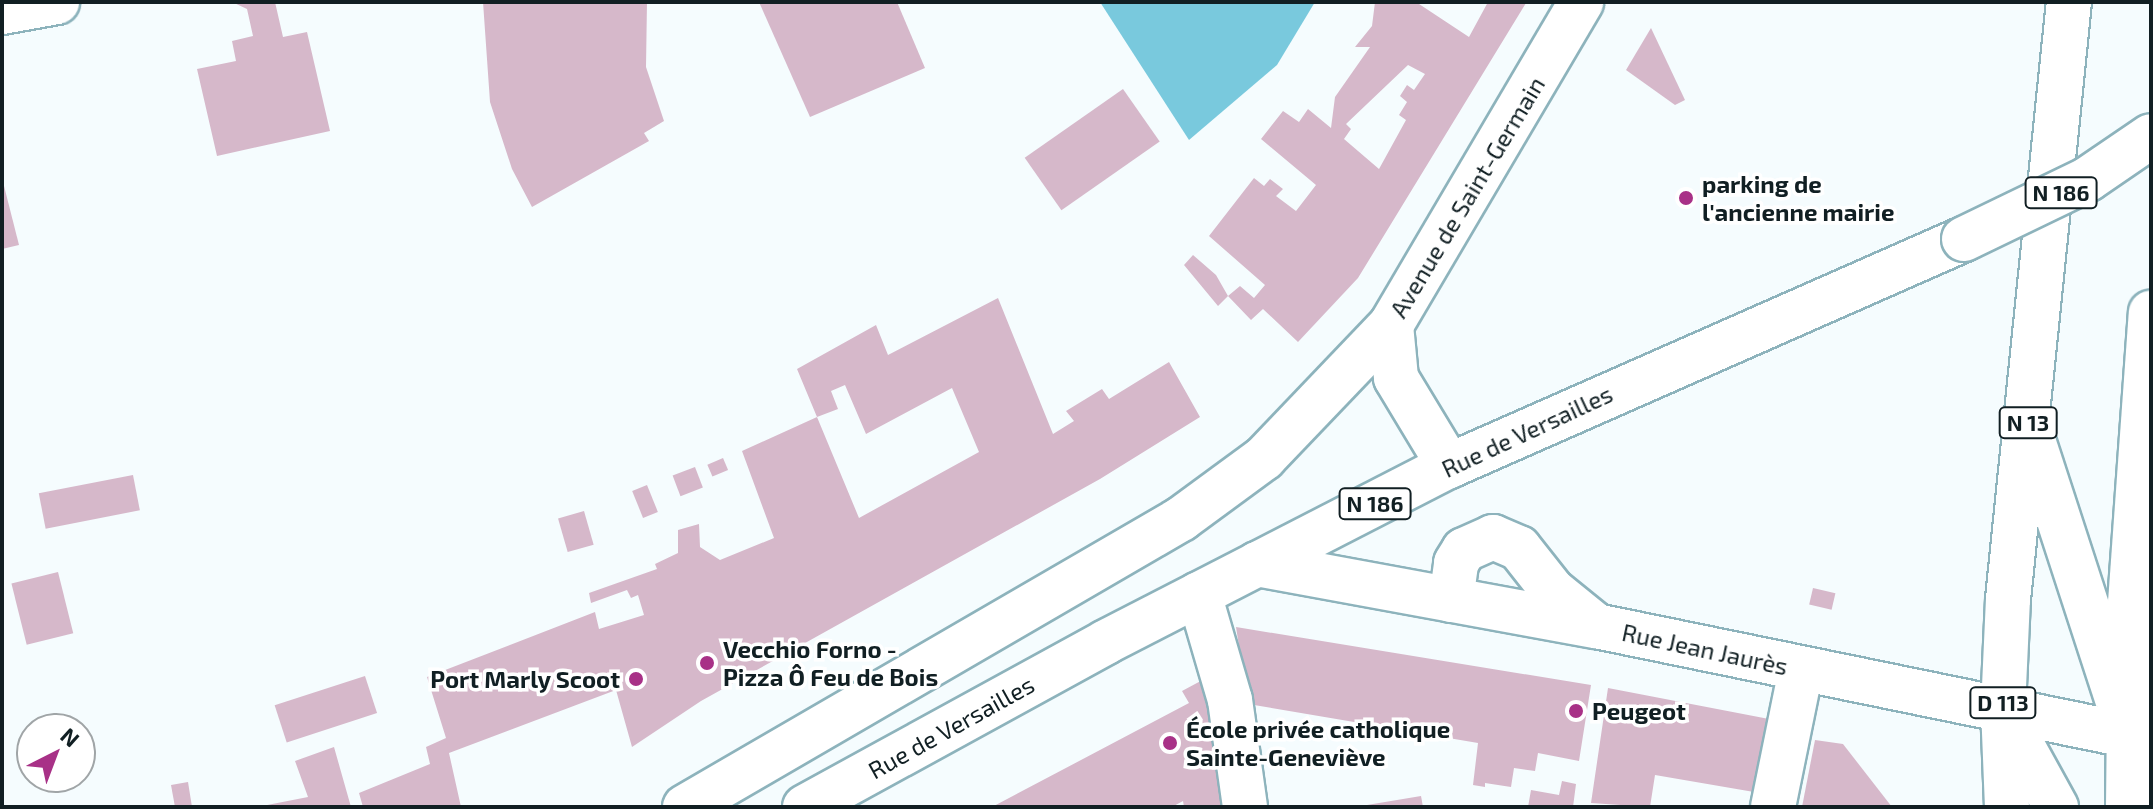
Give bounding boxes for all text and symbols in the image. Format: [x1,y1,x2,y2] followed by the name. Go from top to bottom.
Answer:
[1384,71,1550,323] street label: Avenue de Saint-Germain
[1702,170,1894,226] place label: parking de l'ancienne mairie
[2023,175,2099,211] road number: N 186
[1677,189,1695,207] marker: parking de l'ancienne mairie
[1437,379,1617,483] street label: Rue de Versailles
[1998,405,2058,441] road number: N 13
[1337,486,1413,522] road number: N 186
[1619,617,1791,681] street label: Rue Jean Jaurès
[723,635,938,691] place label: Vecchio Forno - Pizza Ô Feu de Bois
[698,654,716,672] marker: Vecchio Forno - Pizza Ô Feu de Bois
[430,665,620,693] place label: Port Marly Scoot
[863,669,1039,785] street label: Rue de Versailles
[627,670,645,688] marker: Port Marly Scoot
[1969,685,2037,721] road number: D 113
[1592,697,1686,725] place label: Peugeot
[1567,702,1585,720] marker: Peugeot
[16,713,96,793] north arrow
[1186,715,1450,771] place label: École privée catholique Sainte-Geneviève
[56,722,85,752] text: N
[1161,734,1179,752] marker: École privée catholique Sainte-Geneviève

